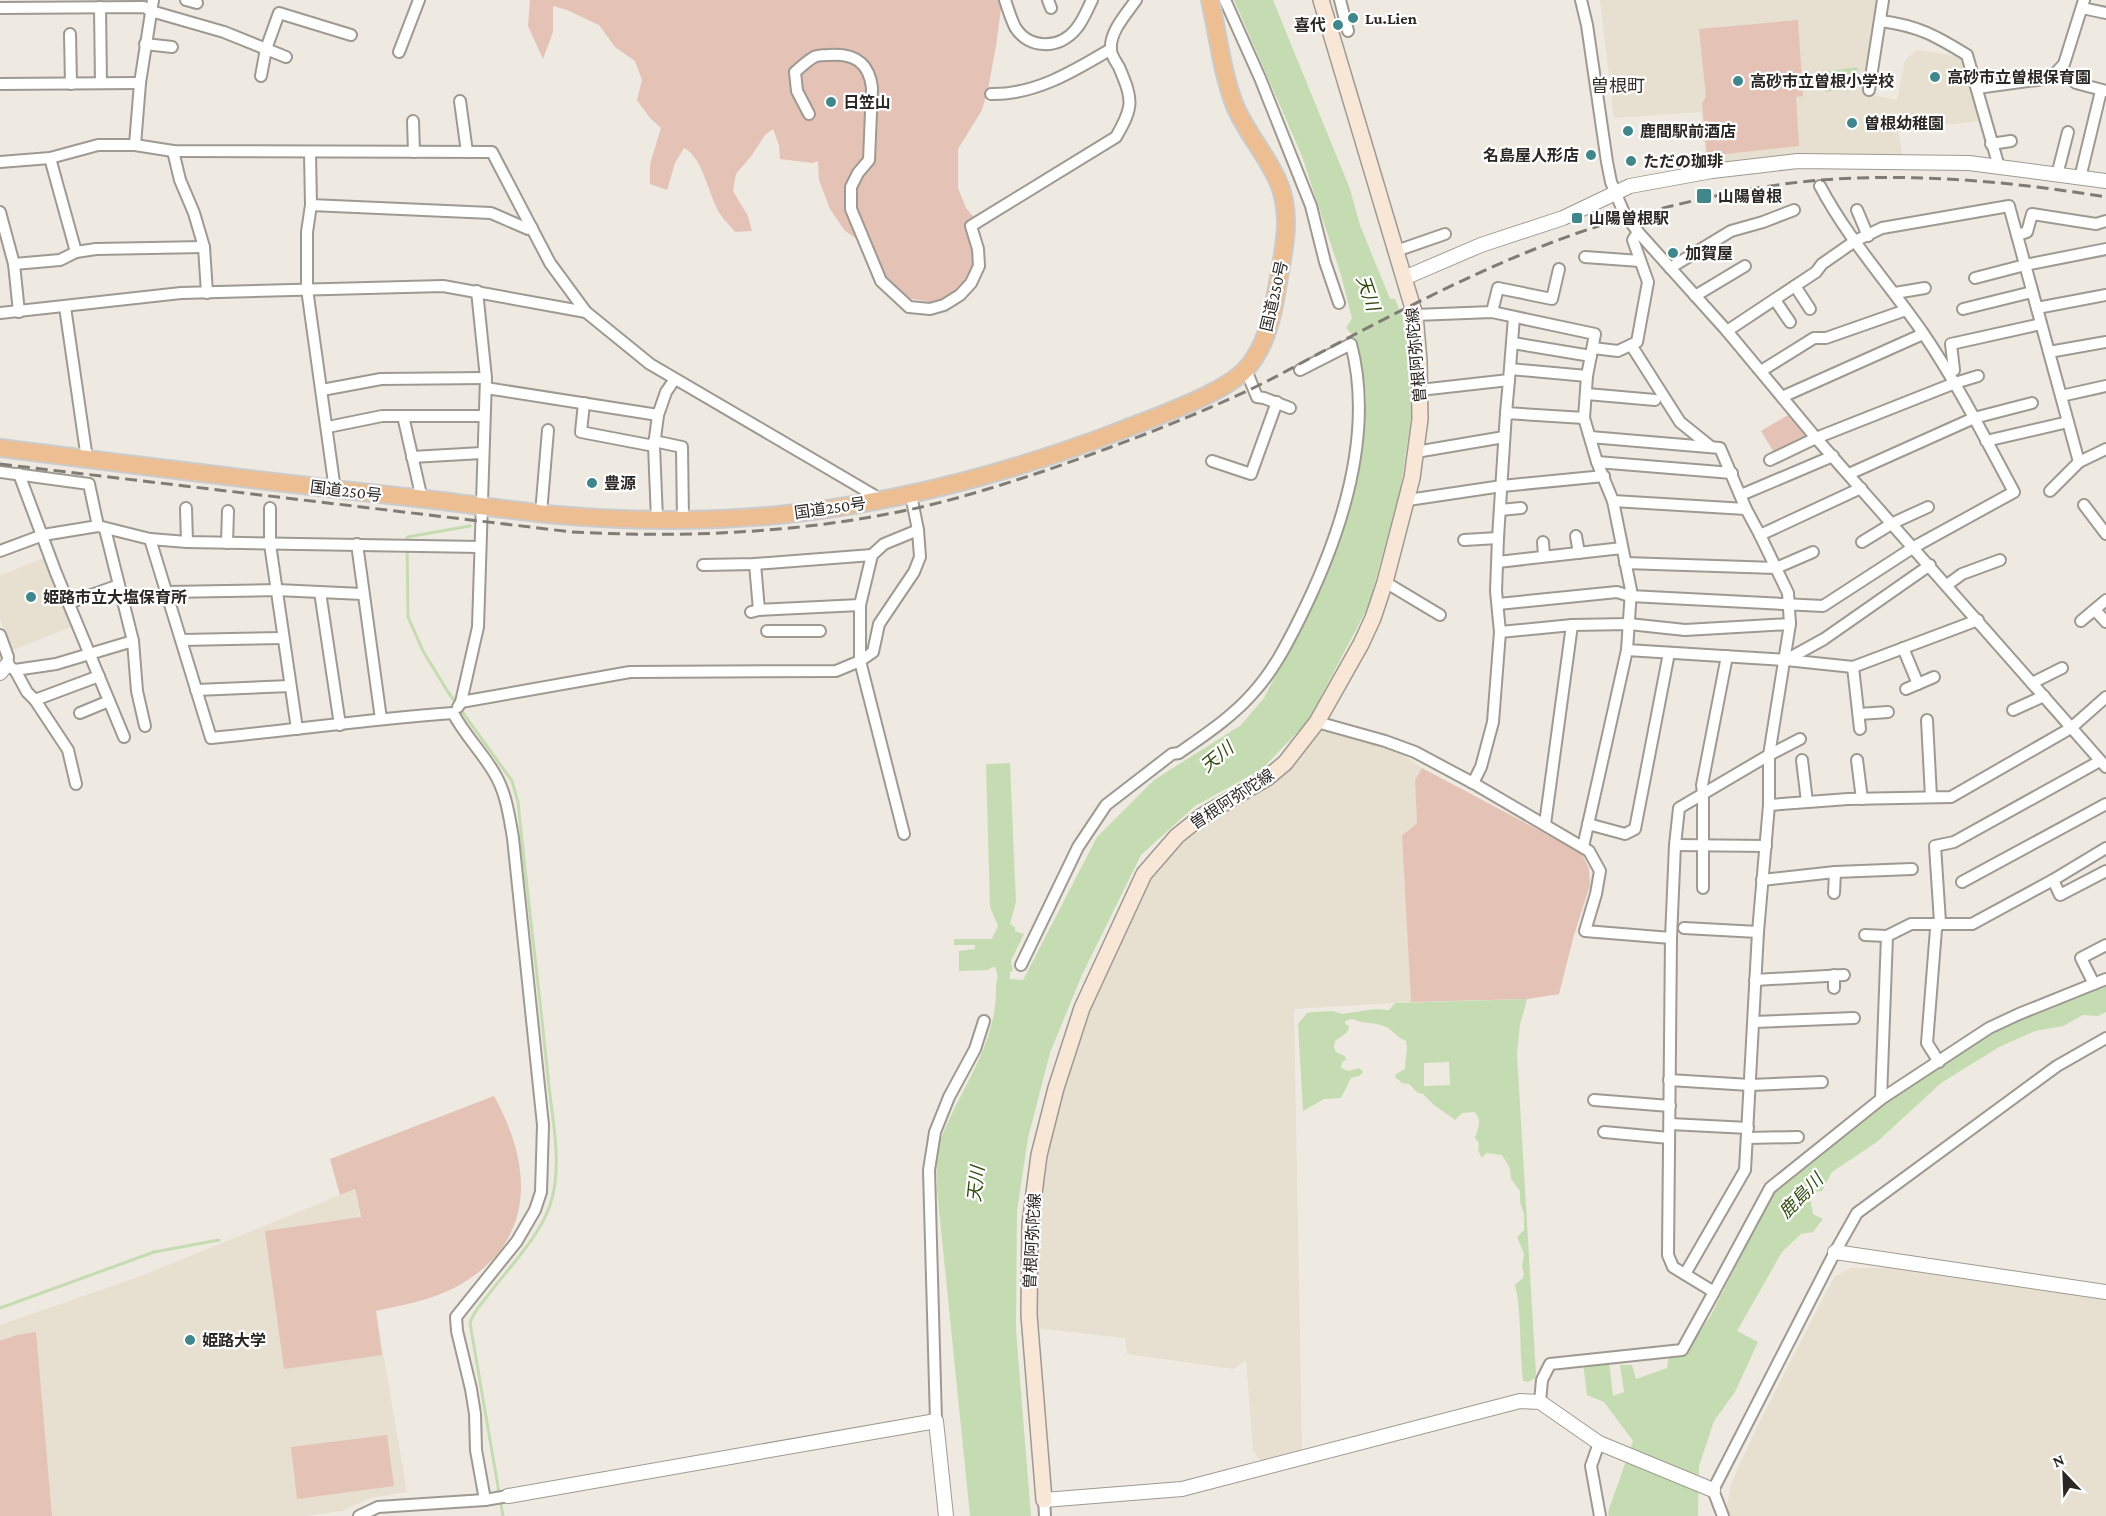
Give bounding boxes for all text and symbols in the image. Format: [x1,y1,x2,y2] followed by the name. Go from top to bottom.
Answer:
[1365,10,1417,27] place label: Lu.Lien
[1346,11,1360,25] marker: Lu.Lien
[1294,16,1326,34] place label: 喜代
[1331,18,1345,32] marker: 喜代
[1947,69,2091,86] place label: 高砂市立曽根保育園
[1928,70,1942,84] marker: 高砂市立曽根保育園
[1750,73,1894,90] place label: 高砂市立曽根小学校
[1731,74,1745,88] marker: 高砂市立曽根小学校
[1591,76,1645,96] district label: 曽根町
[843,94,891,111] place label: 日笠山
[824,95,838,109] marker: 日笠山
[1864,115,1944,132] place label: 曽根幼稚園
[1845,116,1859,130] marker: 曽根幼稚園
[1640,123,1736,140] place label: 鹿間駅前酒店
[1621,124,1635,138] marker: 鹿間駅前酒店
[1483,147,1579,164] place label: 名島屋人形店
[1584,148,1598,162] marker: 名島屋人形店
[1643,153,1723,170] place label: ただの珈琲
[1624,154,1638,168] marker: ただの珈琲
[1695,187,1713,205] marker: 山陽曽根
[1718,188,1782,205] place label: 山陽曽根
[1589,210,1669,227] place label: 山陽曽根駅
[1570,211,1584,225] marker: 山陽曽根駅
[1685,245,1733,262] place label: 加賀屋
[1666,246,1680,260] marker: 加賀屋
[1258,259,1290,333] street label: 国道250号
[1353,273,1384,315] water label: 天川
[1403,306,1429,404] street label: 曽根阿弥陀線
[604,475,636,492] place label: 豊源
[585,476,599,490] marker: 豊源
[309,478,383,504] street label: 国道250号
[793,495,867,521] street label: 国道250号
[43,588,187,606] place label: 姫路市立大塩保育所
[24,590,38,604] marker: 姫路市立大塩保育所
[1197,737,1239,776] water label: 天川
[1187,766,1277,832] street label: 曽根阿弥陀線
[964,1163,988,1203] water label: 天川
[1775,1168,1828,1222] water label: 鹿島川
[1021,1193,1043,1289] street label: 曽根阿弥陀線
[202,1332,266,1349] place label: 姫路大学
[183,1333,197,1347] marker: 姫路大学
[2034,1444,2094,1504] north arrow
[2050,1451,2067,1471] text: N

